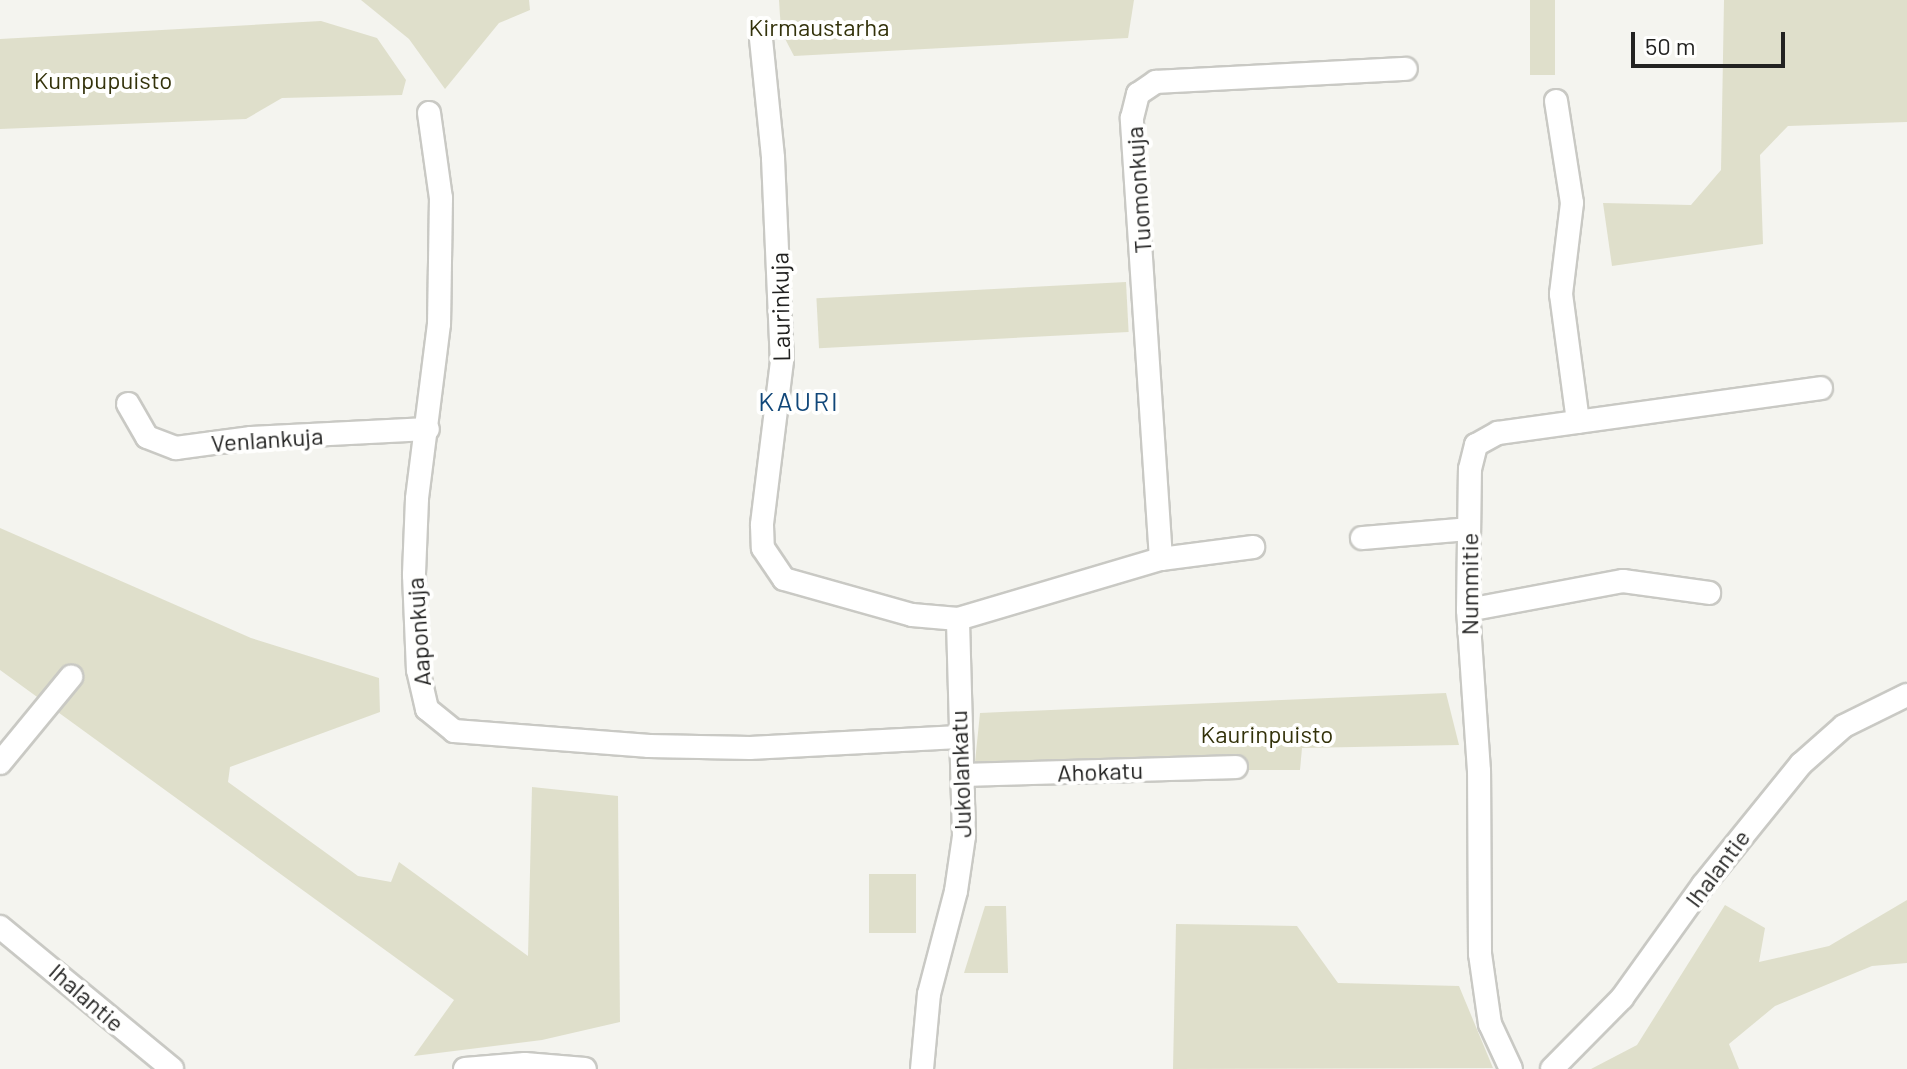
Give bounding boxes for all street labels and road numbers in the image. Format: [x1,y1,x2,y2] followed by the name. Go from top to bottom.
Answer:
[1119,126,1157,254] street label: Tuomonkuja
[765,252,795,362] street label: Laurinkuja
[210,421,324,457] street label: Venlankuja
[1455,533,1483,635] street label: Nummitie
[400,577,436,687] street label: Aaponkuja
[943,710,977,838] street label: Jukolankatu
[1057,755,1143,787] street label: Ahokatu
[1678,823,1756,913] street label: Ihalantie
[44,957,130,1037] street label: Ihalantie

